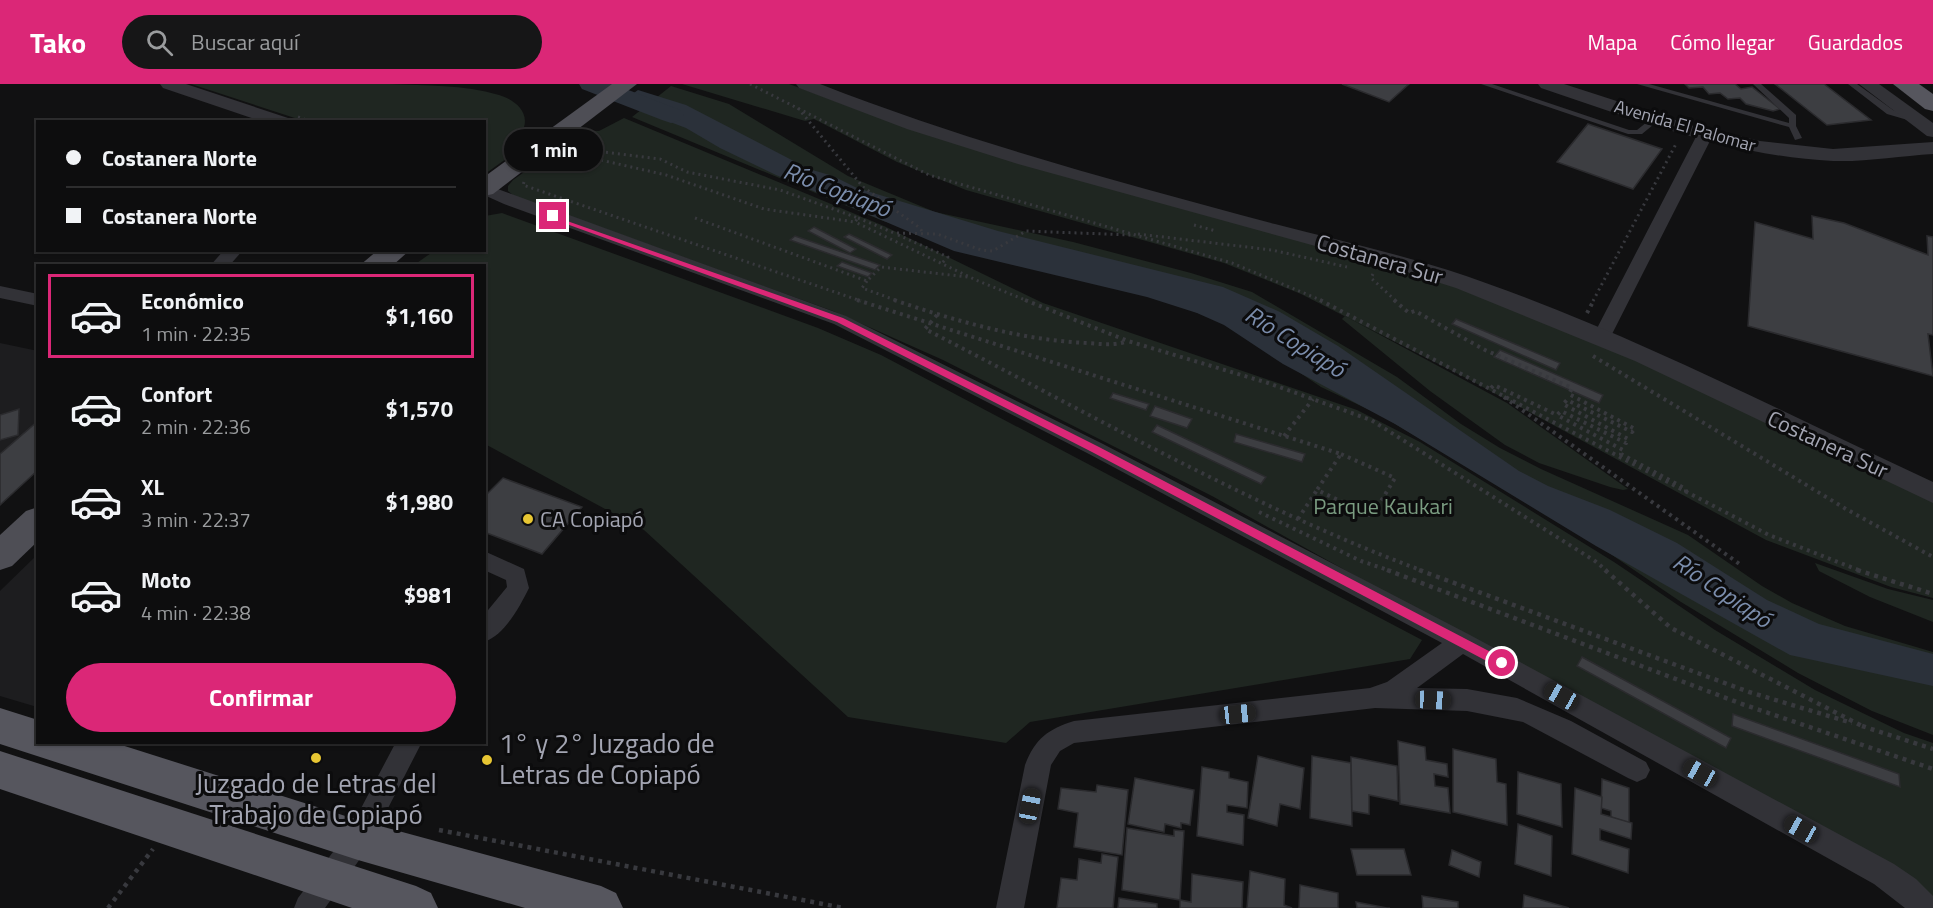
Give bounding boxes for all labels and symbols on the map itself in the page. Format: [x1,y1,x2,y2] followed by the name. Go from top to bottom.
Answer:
[1611,92,1759,159] street label: Avenida El Palomar
[504,129,602,171] callout: 1 min
[779,152,897,226] water label: Río Copiapó
[539,202,566,229] route end
[1313,225,1448,293] street label: Costanera Sur
[1238,296,1354,387] water label: Río Copiapó
[1762,401,1894,487] street label: Costanera Sur
[1313,489,1453,523] park label: Parque Kaukari
[540,502,644,536] place label: CA Copiapó
[521,512,535,526] marker: CA Copiapó
[1666,544,1780,637] water label: Río Copiapó
[1488,649,1515,676] route start
[1541,679,1581,713] car
[1415,690,1451,710] car
[1219,703,1257,725] car
[499,722,715,794] place label: 1° y 2° Juzgado de Letras de Copiapó
[309,751,323,765] marker: Juzgado de Letras del Trabajo de Copiapó
[480,753,494,767] marker: 1° y 2° Juzgado de Letras de Copiapó
[1680,756,1720,790] car
[195,762,437,834] place label: Juzgado de Letras del Trabajo de Copiapó
[1018,787,1042,825] car
[1781,812,1821,846] car

